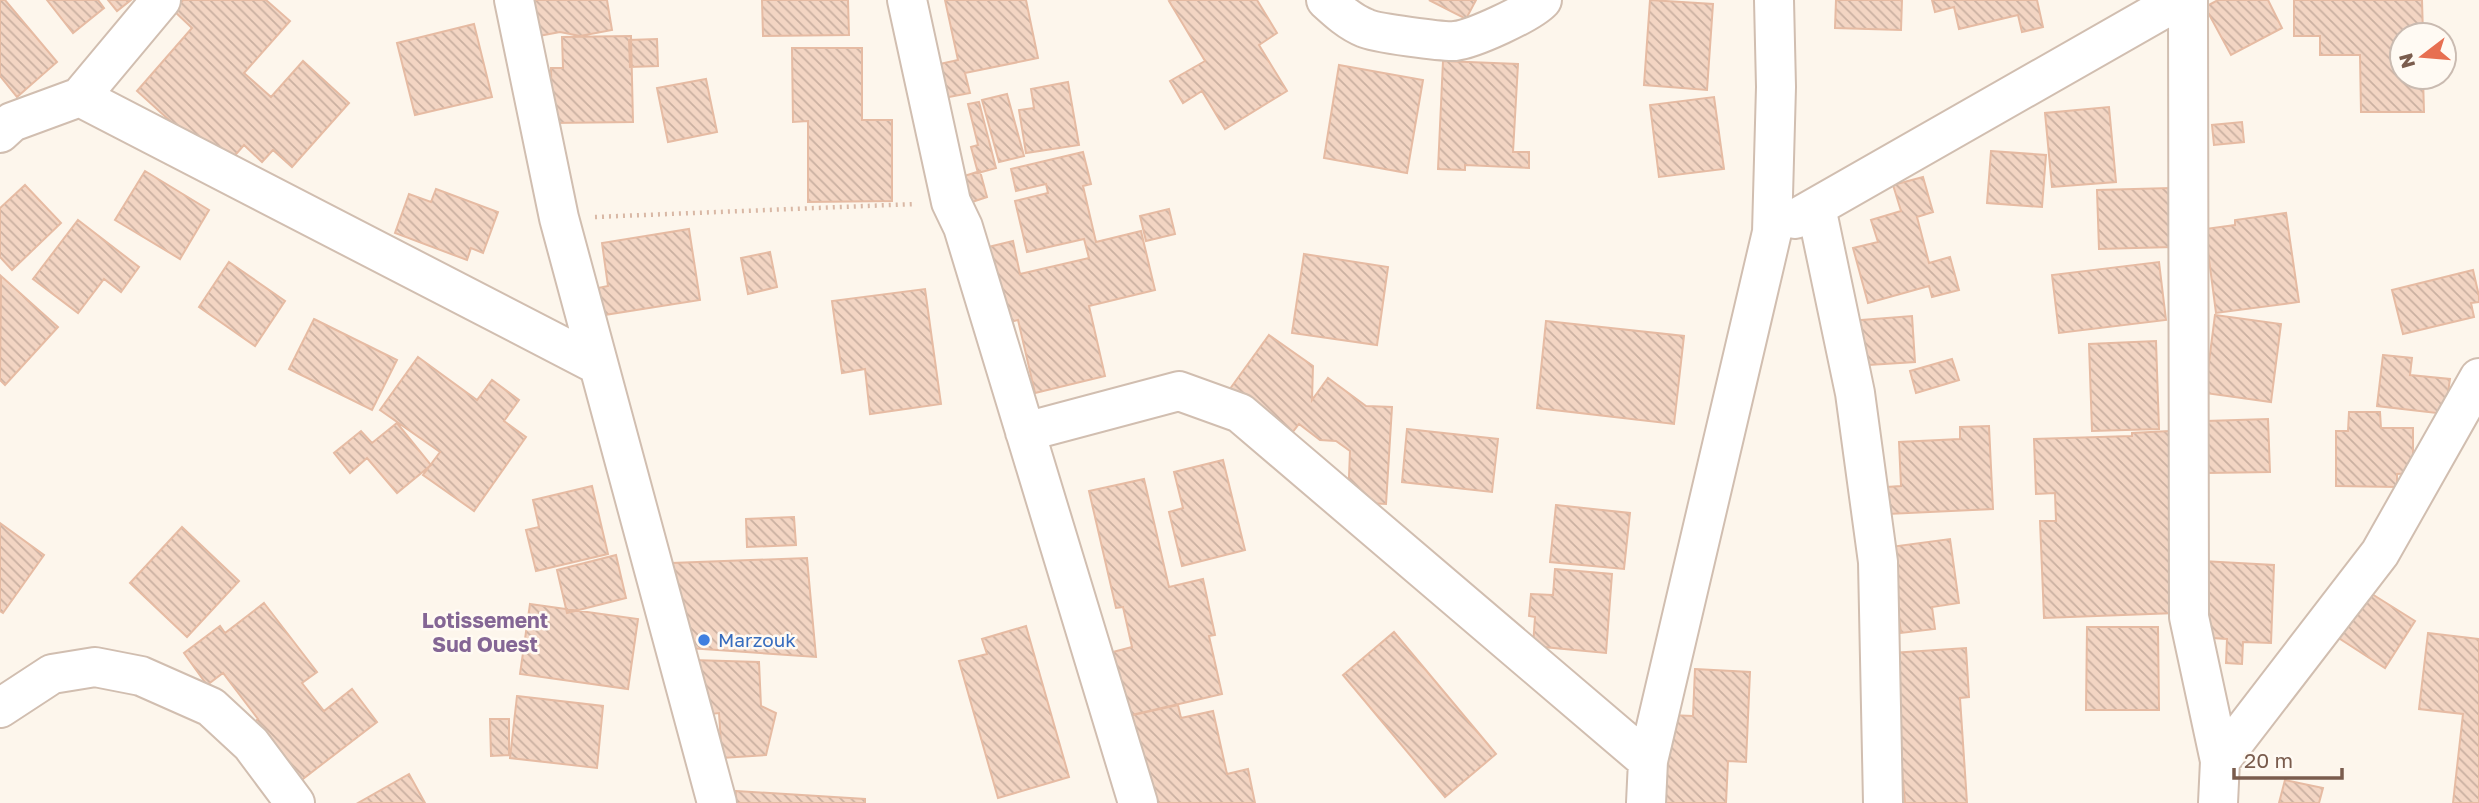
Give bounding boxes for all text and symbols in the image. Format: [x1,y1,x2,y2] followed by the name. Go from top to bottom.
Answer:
[2388,21,2458,91] north arrow
[2393,51,2419,71] text: N
[422,607,548,657] district label: Lotissement Sud Ouest
[718,628,796,651] place label: Marzouk
[696,632,712,648] marker: Marzouk
[2234,736,2342,780] scale bar
[2244,747,2293,773] text: 20 m

